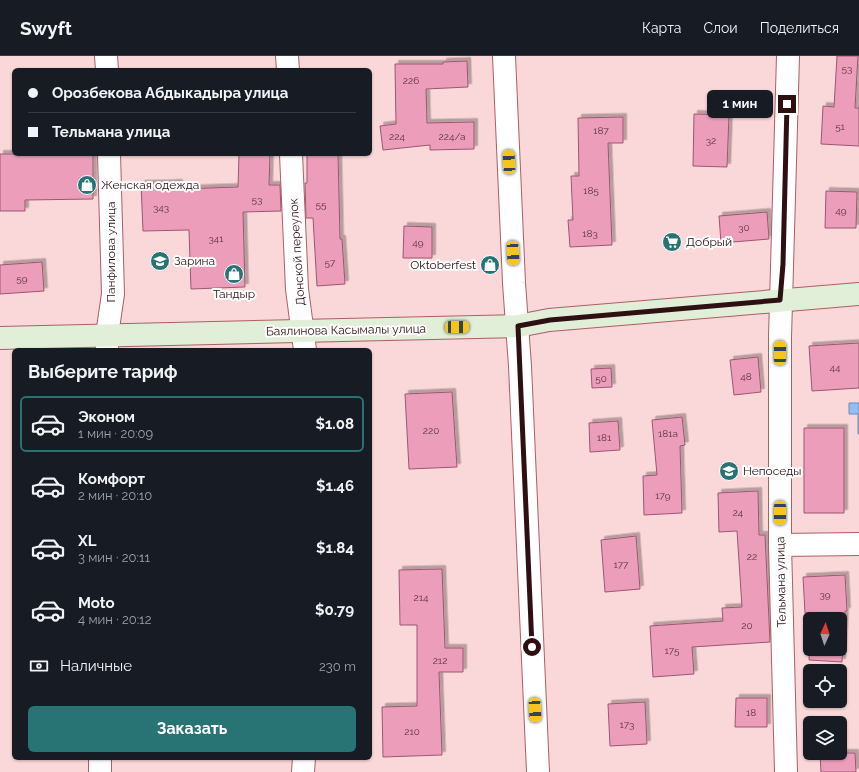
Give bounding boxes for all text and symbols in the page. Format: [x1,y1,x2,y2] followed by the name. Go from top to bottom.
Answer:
[20,17,72,39] text: Swyft
[642,20,681,36] text: Карта
[703,20,738,36] text: Слои
[760,20,839,36] text: Поделиться
[842,63,852,74] house number: 53
[403,75,419,86] house number: 226
[52,84,288,102] text: Орозбекова Абдыкадыра улица
[707,90,773,118] callout: 1 мин
[778,95,796,113] route end
[723,96,757,111] text: 1 мин
[835,121,846,132] house number: 51
[52,123,170,141] text: Тельмана улица
[593,125,609,136] house number: 187
[389,131,405,142] house number: 224
[439,131,465,142] house number: 224/а
[706,135,716,146] house number: 32
[502,150,516,174] car
[76,174,98,196] shop icon: Женская одежда
[101,178,199,192] place label: Женская одежда
[583,185,599,196] house number: 185
[252,194,262,205] house number: 53
[286,198,308,306] street label: Донской переулок
[316,199,327,210] house number: 55
[104,201,118,303] street label: Панфилова улица
[153,202,169,213] house number: 343
[835,205,847,216] house number: 49
[738,222,750,233] house number: 30
[582,228,598,239] house number: 183
[661,231,683,253] supermarket icon: Добрый
[208,233,224,244] house number: 341
[686,235,732,249] place label: Добрый
[412,237,424,248] house number: 49
[506,241,520,265] car
[149,250,171,272] school or university icon: Зарина
[174,254,215,268] place label: Зарина
[479,254,501,276] shop icon: Oktoberfest
[325,257,336,268] house number: 57
[410,258,476,272] place label: Oktoberfest
[223,263,245,285] shop icon: Тандыр
[16,273,28,284] house number: 59
[213,287,255,301] place label: Тандыр
[445,321,469,333] car
[266,322,426,338] street label: Баялинова Касымалы улица
[774,341,786,365] car
[28,361,178,382] text: Выберите тариф
[830,362,841,373] house number: 44
[740,371,752,382] house number: 48
[595,373,607,384] house number: 50
[30,406,66,442] icon: car
[78,408,135,426] text: Эконом
[315,415,354,433] text: $1.08
[423,425,439,436] house number: 220
[78,426,153,441] text: 1 мин · 20:09
[658,428,678,439] house number: 181а
[597,432,612,443] house number: 181
[718,460,740,482] school or university icon: Непоседы
[743,464,801,478] place label: Непоседы
[30,468,66,504] icon: car
[78,470,145,488] text: Комфорт
[316,477,354,495] text: $1.46
[78,488,152,503] text: 2 мин · 20:10
[655,490,671,501] house number: 179
[774,501,786,525] car
[733,507,744,518] house number: 24
[30,530,66,566] icon: car
[78,532,96,550] text: XL
[773,536,789,628] street label: Тельмана улица
[316,539,354,557] text: $1.84
[78,550,150,565] text: 3 мин · 20:11
[747,551,757,562] house number: 22
[614,559,629,570] house number: 177
[819,589,831,600] house number: 39
[30,592,66,628] icon: car
[414,592,429,603] house number: 214
[78,594,115,612] text: Moto
[315,601,354,619] text: $0.79
[78,612,151,627] text: 4 мин · 20:12
[803,612,847,656] north arrow
[803,612,847,760] map controls
[741,620,753,631] house number: 20
[523,638,541,656] route start
[665,645,680,656] house number: 175
[28,655,50,677] icon: cash
[433,655,447,666] house number: 212
[60,657,132,675] text: Наличные
[319,659,356,674] text: 230 m
[803,664,847,708] button: locate
[528,698,542,722] car
[28,706,356,752] button: Заказать
[746,707,756,718] house number: 18
[803,716,847,760] button: layers
[620,719,634,730] house number: 173
[404,726,420,737] house number: 210

